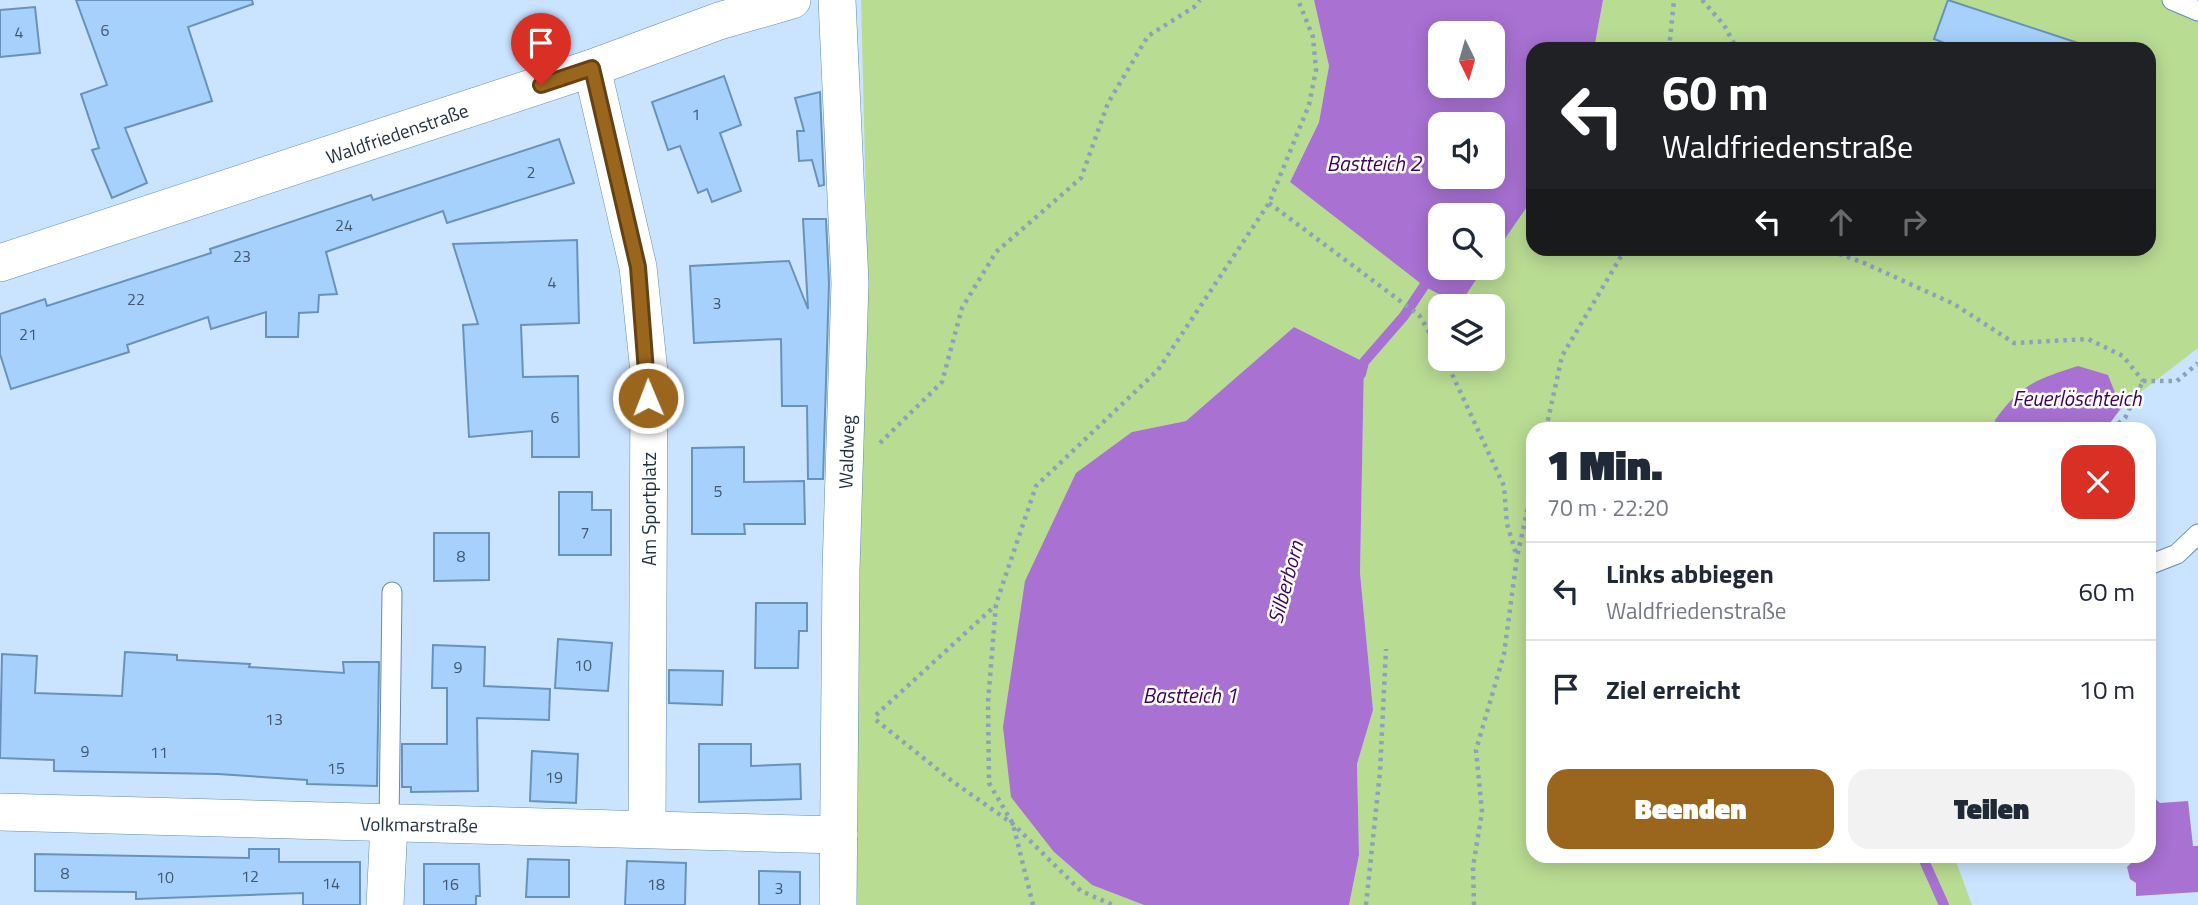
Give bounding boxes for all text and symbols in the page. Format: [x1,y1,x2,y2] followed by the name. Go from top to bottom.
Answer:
[511,13,571,85] pin
[101,18,110,42] house number: 6
[15,20,24,44] house number: 4
[1428,21,1505,98] north arrow
[1428,21,1505,371] map controls
[522,24,560,62] icon: arrive
[1662,54,1769,129] text: 60 m
[1547,70,1638,161] icon: left
[322,95,472,171] street label: Waldfriedenstraße
[692,102,700,126] house number: 1
[1428,112,1505,189] button: sound
[1662,122,1913,170] text: Waldfriedenstraße
[1327,147,1422,179] water label: Bastteich 2
[527,160,535,184] house number: 2
[1428,203,1505,280] button: search
[1749,203,1787,241] icon: left
[1822,203,1860,241] icon: ahead
[1895,203,1933,241] icon: right
[335,213,353,237] house number: 24
[233,244,251,268] house number: 23
[548,270,557,294] house number: 4
[127,287,145,311] house number: 22
[713,291,721,315] house number: 3
[1428,294,1505,371] button: layers
[19,322,37,346] house number: 21
[611,361,685,435] position arrow
[2013,382,2142,414] water label: Feuerlöschteich
[551,405,560,429] house number: 6
[830,414,862,490] street label: Waldweg
[1547,432,1663,496] text: 1 Min.
[2061,445,2135,519] button: close
[634,452,663,566] street label: Am Sportplatz
[714,479,723,503] house number: 5
[1547,490,1669,525] text: 70 m · 22:20
[581,520,589,544] house number: 7
[1259,537,1311,627] water label: Silberborn
[457,544,466,568] house number: 8
[1606,554,1774,593] text: Links abbiegen
[1547,572,1585,610] icon: left
[2078,572,2135,611] text: 60 m
[1606,593,1786,628] text: Waldfriedenstraße
[574,653,592,677] house number: 10
[454,655,463,679] house number: 9
[1547,670,1585,708] icon: arrive
[1606,670,1741,709] text: Ziel erreicht
[2078,670,2135,709] text: 10 m
[1143,679,1237,711] water label: Bastteich 1
[265,707,283,731] house number: 13
[81,739,90,763] house number: 9
[150,740,168,764] house number: 11
[327,756,345,780] house number: 15
[545,765,563,789] house number: 19
[1547,769,1834,849] button: Beenden
[1848,769,2135,849] button: Teilen
[360,808,478,840] street label: Volkmarstraße
[61,861,70,885] house number: 8
[241,864,259,888] house number: 12
[156,865,174,889] house number: 10
[322,871,340,895] house number: 14
[441,872,459,896] house number: 16
[647,872,665,896] house number: 18
[775,876,783,900] house number: 3

